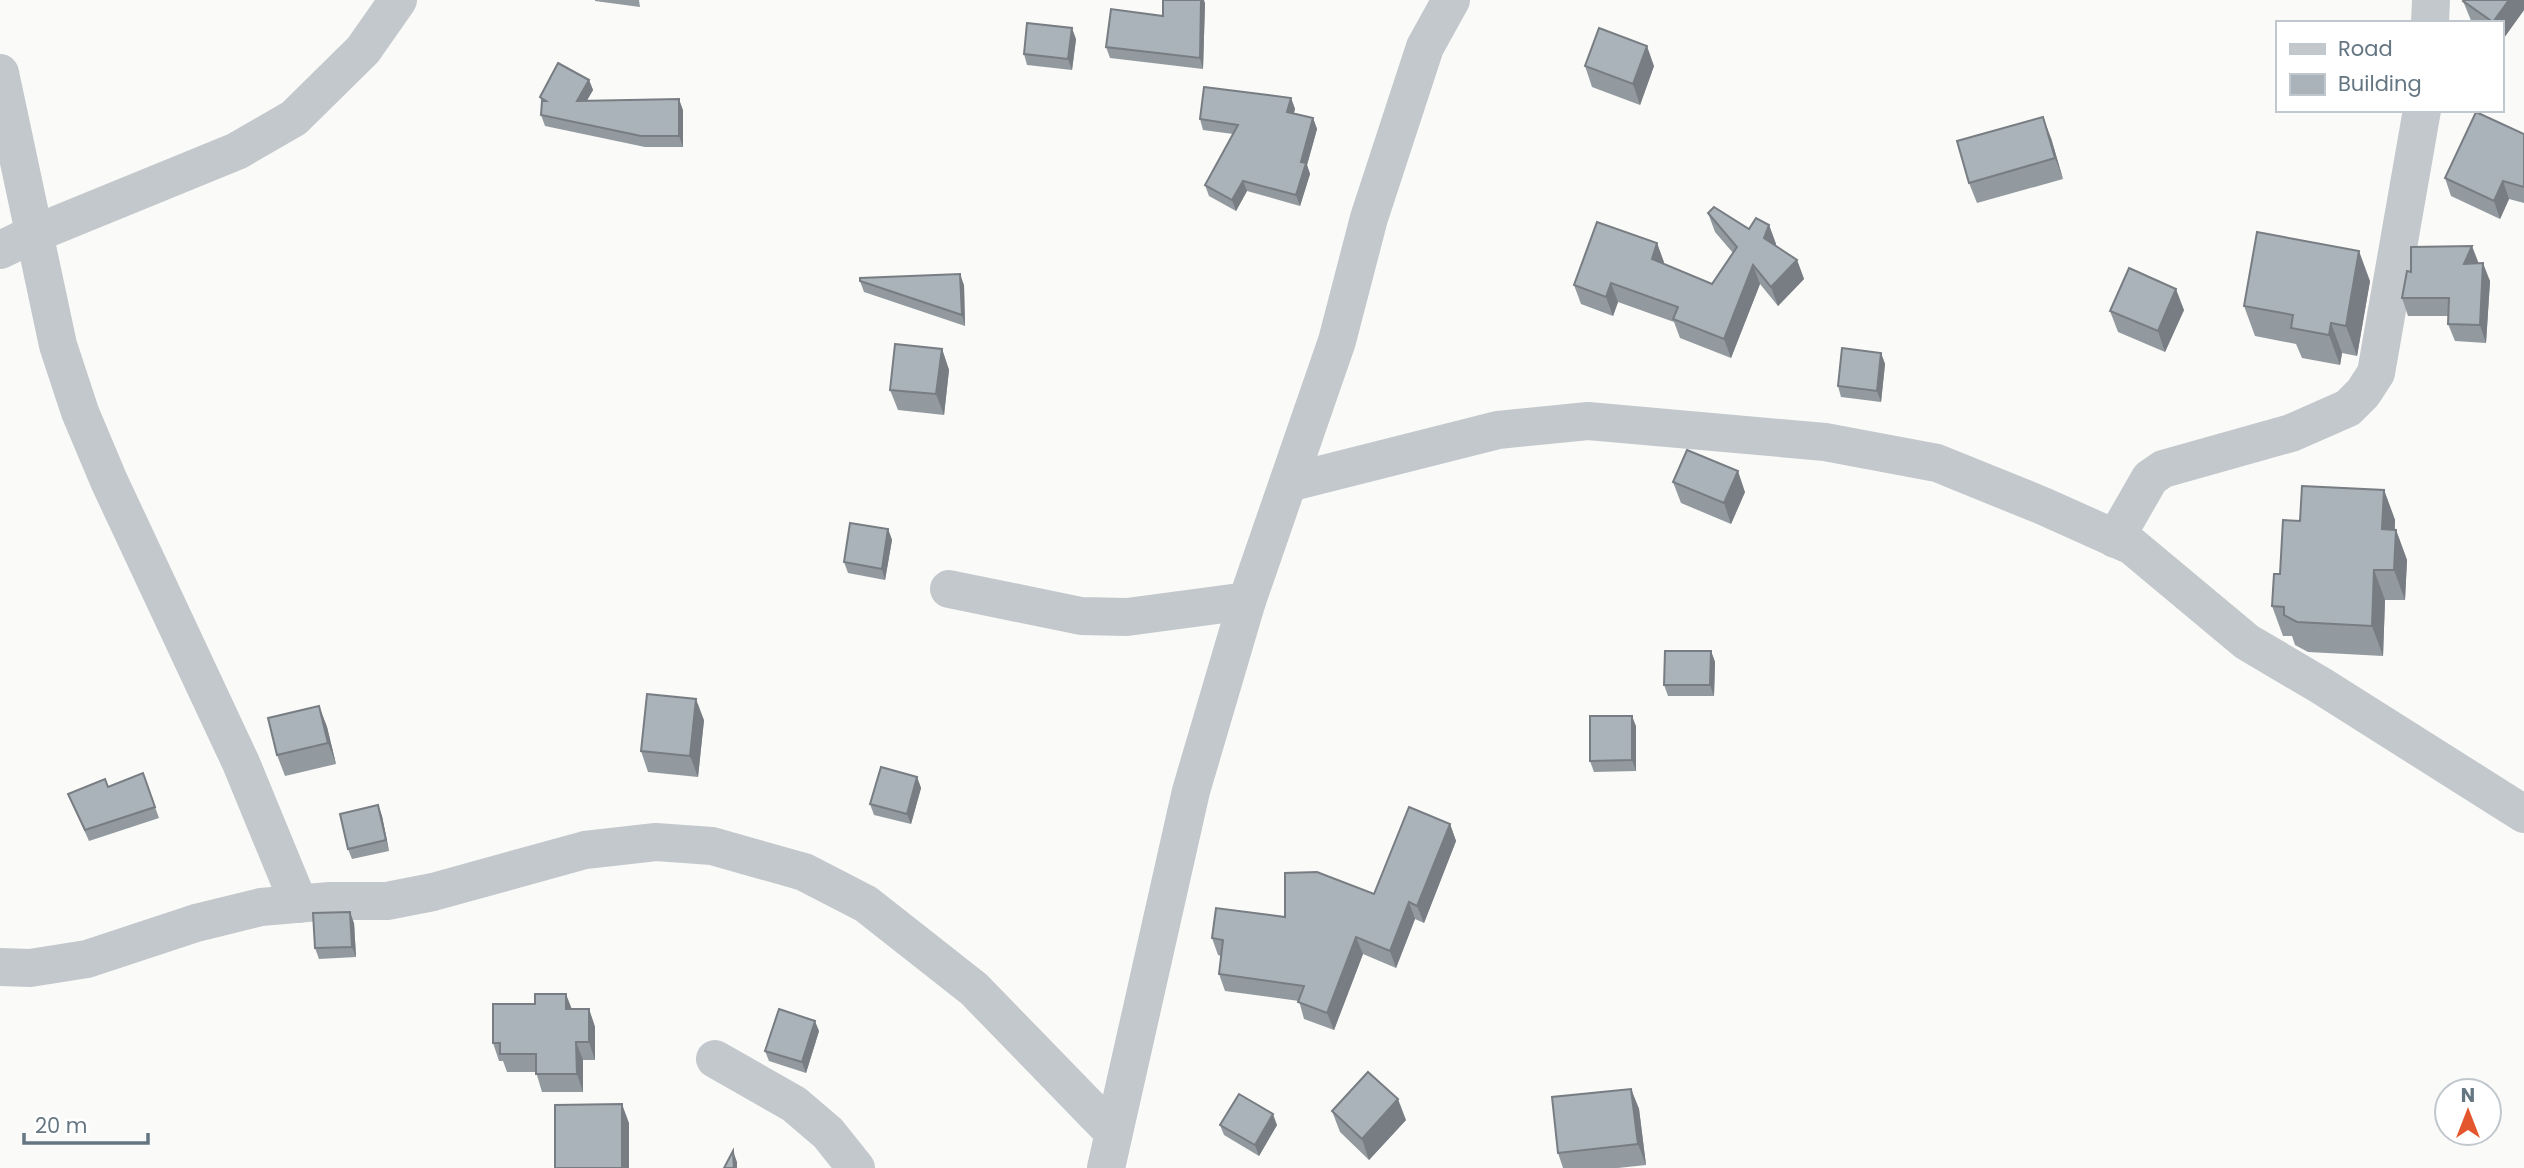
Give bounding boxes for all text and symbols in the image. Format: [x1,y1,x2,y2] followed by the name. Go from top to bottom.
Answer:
[2276,21,2503,112] legend
[2338,34,2393,63] text: Road
[2338,69,2422,98] text: Building
[2433,1077,2503,1147] north arrow
[2461,1082,2475,1109] text: N
[24,1102,149,1146] scale bar
[35,1111,88,1140] text: 20 m

